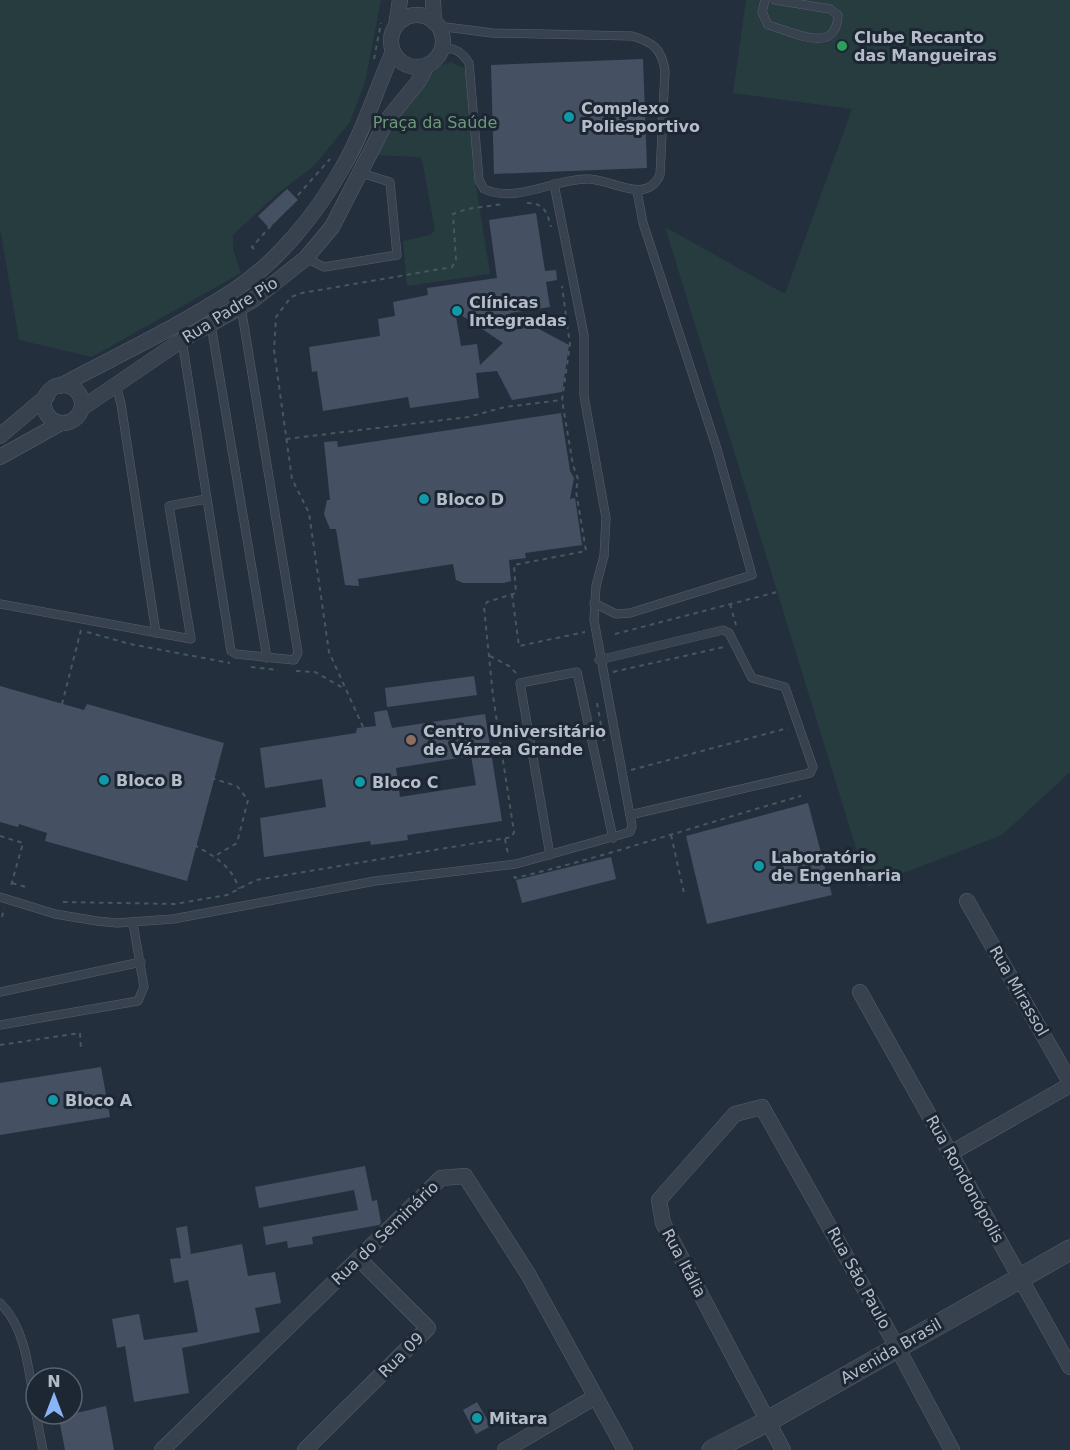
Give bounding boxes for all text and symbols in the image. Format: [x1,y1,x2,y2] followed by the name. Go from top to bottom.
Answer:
[854,28,997,65] place label: Clube Recanto das Mangueiras
[835,39,849,53] marker: Clube Recanto das Mangueiras
[581,99,700,136] place label: Complexo Poliesportivo
[562,110,576,124] marker: Complexo Poliesportivo
[373,113,497,132] park label: Praça da Saúde
[179,273,281,347] street label: Rua Padre Pio
[469,293,567,330] place label: Clínicas Integradas
[450,304,464,318] marker: Clínicas Integradas
[436,490,504,509] place label: Bloco D
[417,492,431,506] marker: Bloco D
[423,722,606,759] place label: Centro Universitário de Várzea Grande
[404,733,418,747] marker: Centro Universitário de Várzea Grande
[116,771,183,790] place label: Bloco B
[97,773,111,787] marker: Bloco B
[372,773,438,792] place label: Bloco C
[353,775,367,789] marker: Bloco C
[771,848,901,885] place label: Laboratório de Engenharia
[752,859,766,873] marker: Laboratório de Engenharia
[986,943,1052,1039] street label: Rua Mirassol
[65,1091,133,1110] place label: Bloco A
[46,1093,60,1107] marker: Bloco A
[922,1112,1008,1246] street label: Rua Rondonópolis
[328,1177,442,1289] street label: Rua do Seminário
[823,1224,895,1332] street label: Rua São Paulo
[658,1225,710,1301] street label: Rua Itália
[837,1314,945,1388] street label: Avenida Brasil
[375,1329,427,1381] street label: Rua 09
[24,1366,84,1426] north arrow
[47,1372,61,1391] text: N
[489,1409,548,1428] place label: Mitara
[470,1411,484,1425] marker: Mitara

